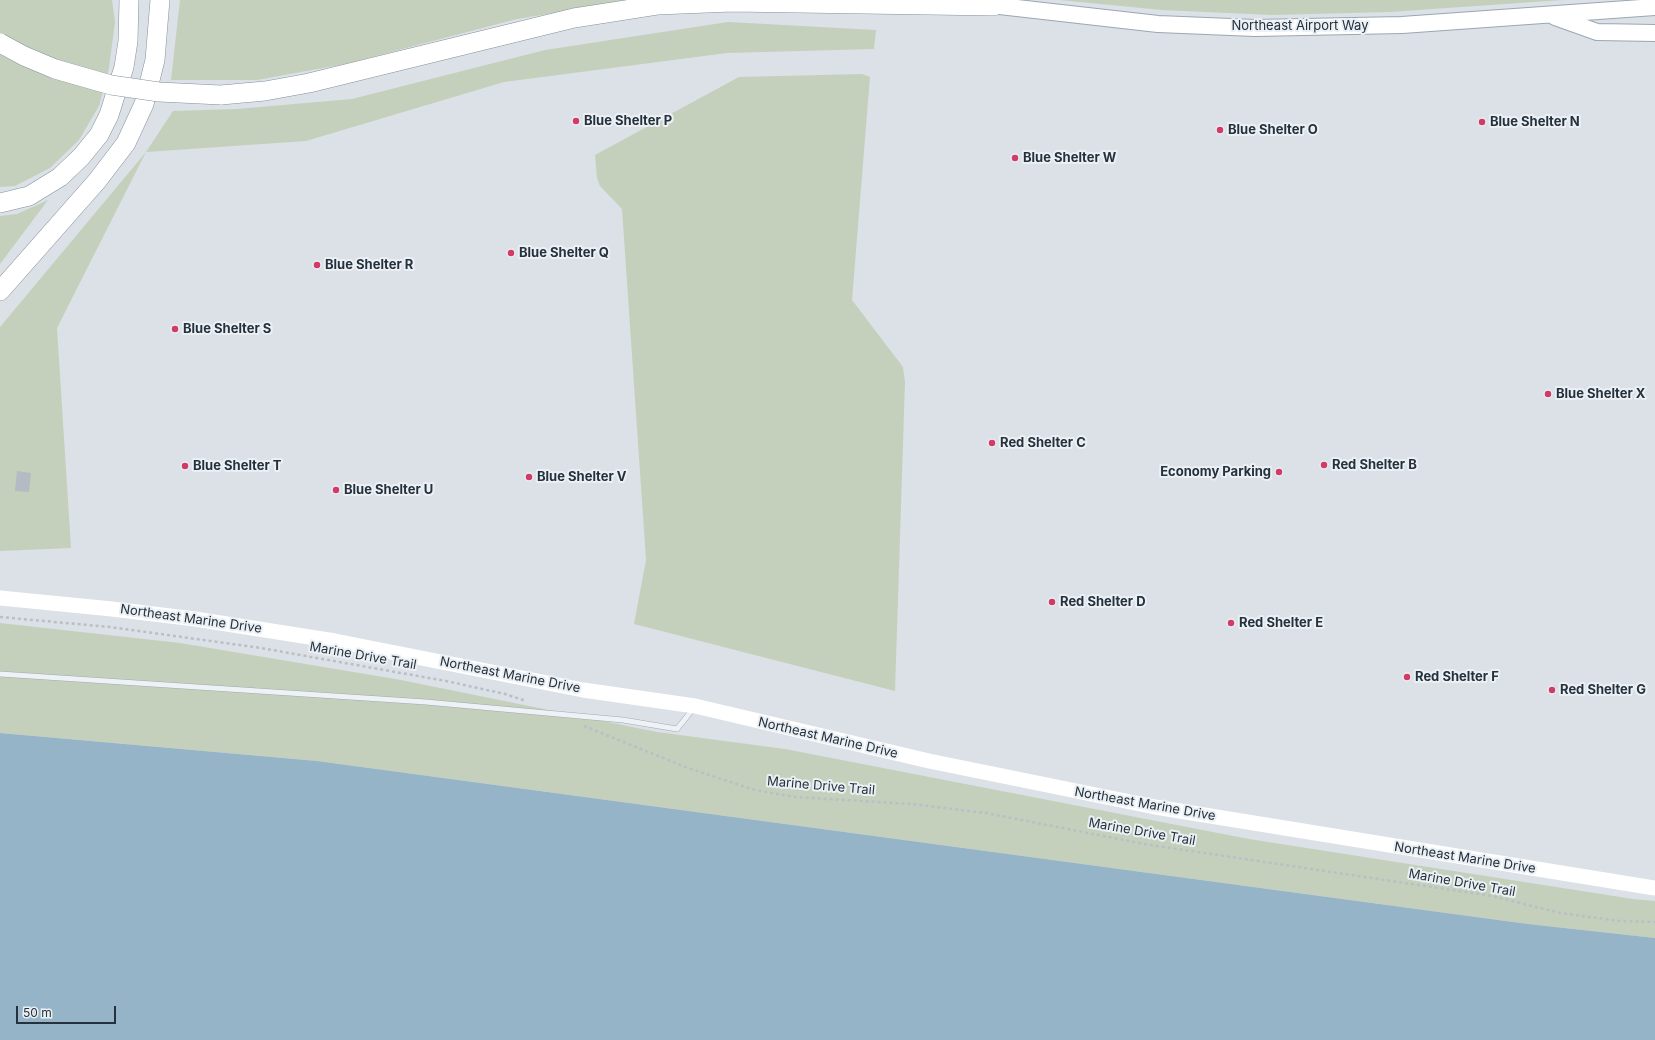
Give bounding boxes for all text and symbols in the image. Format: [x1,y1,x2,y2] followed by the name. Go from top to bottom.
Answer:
[1231,18,1369,34] street label: Northeast Airport Way
[584,113,672,129] place label: Blue Shelter P
[1490,114,1580,130] place label: Blue Shelter N
[571,116,581,126] marker: Blue Shelter P
[1477,117,1487,127] marker: Blue Shelter N
[1228,122,1318,138] place label: Blue Shelter O
[1215,125,1225,135] marker: Blue Shelter O
[1023,150,1116,166] place label: Blue Shelter W
[1010,153,1020,163] marker: Blue Shelter W
[519,245,609,261] place label: Blue Shelter Q
[506,248,516,258] marker: Blue Shelter Q
[325,257,413,273] place label: Blue Shelter R
[312,260,322,270] marker: Blue Shelter R
[183,321,271,337] place label: Blue Shelter S
[170,324,180,334] marker: Blue Shelter S
[1556,386,1645,402] place label: Blue Shelter X
[1543,389,1553,399] marker: Blue Shelter X
[1000,435,1086,451] place label: Red Shelter C
[987,438,997,448] marker: Red Shelter C
[1332,457,1417,473] place label: Red Shelter B
[193,458,282,474] place label: Blue Shelter T
[1319,460,1329,470] marker: Red Shelter B
[180,461,190,471] marker: Blue Shelter T
[1160,464,1271,480] place label: Economy Parking
[1274,467,1284,477] marker: Economy Parking
[537,469,627,485] place label: Blue Shelter V
[524,472,534,482] marker: Blue Shelter V
[344,482,433,498] place label: Blue Shelter U
[331,485,341,495] marker: Blue Shelter U
[1060,594,1146,610] place label: Red Shelter D
[1047,597,1057,607] marker: Red Shelter D
[119,601,263,637] street label: Northeast Marine Drive
[1239,615,1323,631] place label: Red Shelter E
[1226,618,1236,628] marker: Red Shelter E
[308,639,418,673] street label: Marine Drive Trail
[438,654,582,696] street label: Northeast Marine Drive
[1415,669,1499,685] place label: Red Shelter F
[1402,672,1412,682] marker: Red Shelter F
[1560,682,1646,698] place label: Red Shelter G
[1547,685,1557,695] marker: Red Shelter G
[757,714,899,762] street label: Northeast Marine Drive
[766,774,876,798] street label: Marine Drive Trail
[1073,784,1217,824] street label: Northeast Marine Drive
[1087,815,1197,849] street label: Marine Drive Trail
[1393,839,1537,877] street label: Northeast Marine Drive
[1407,866,1517,900] street label: Marine Drive Trail
[18,998,118,1024] scale bar
[23,1005,52,1020] text: 50 m

